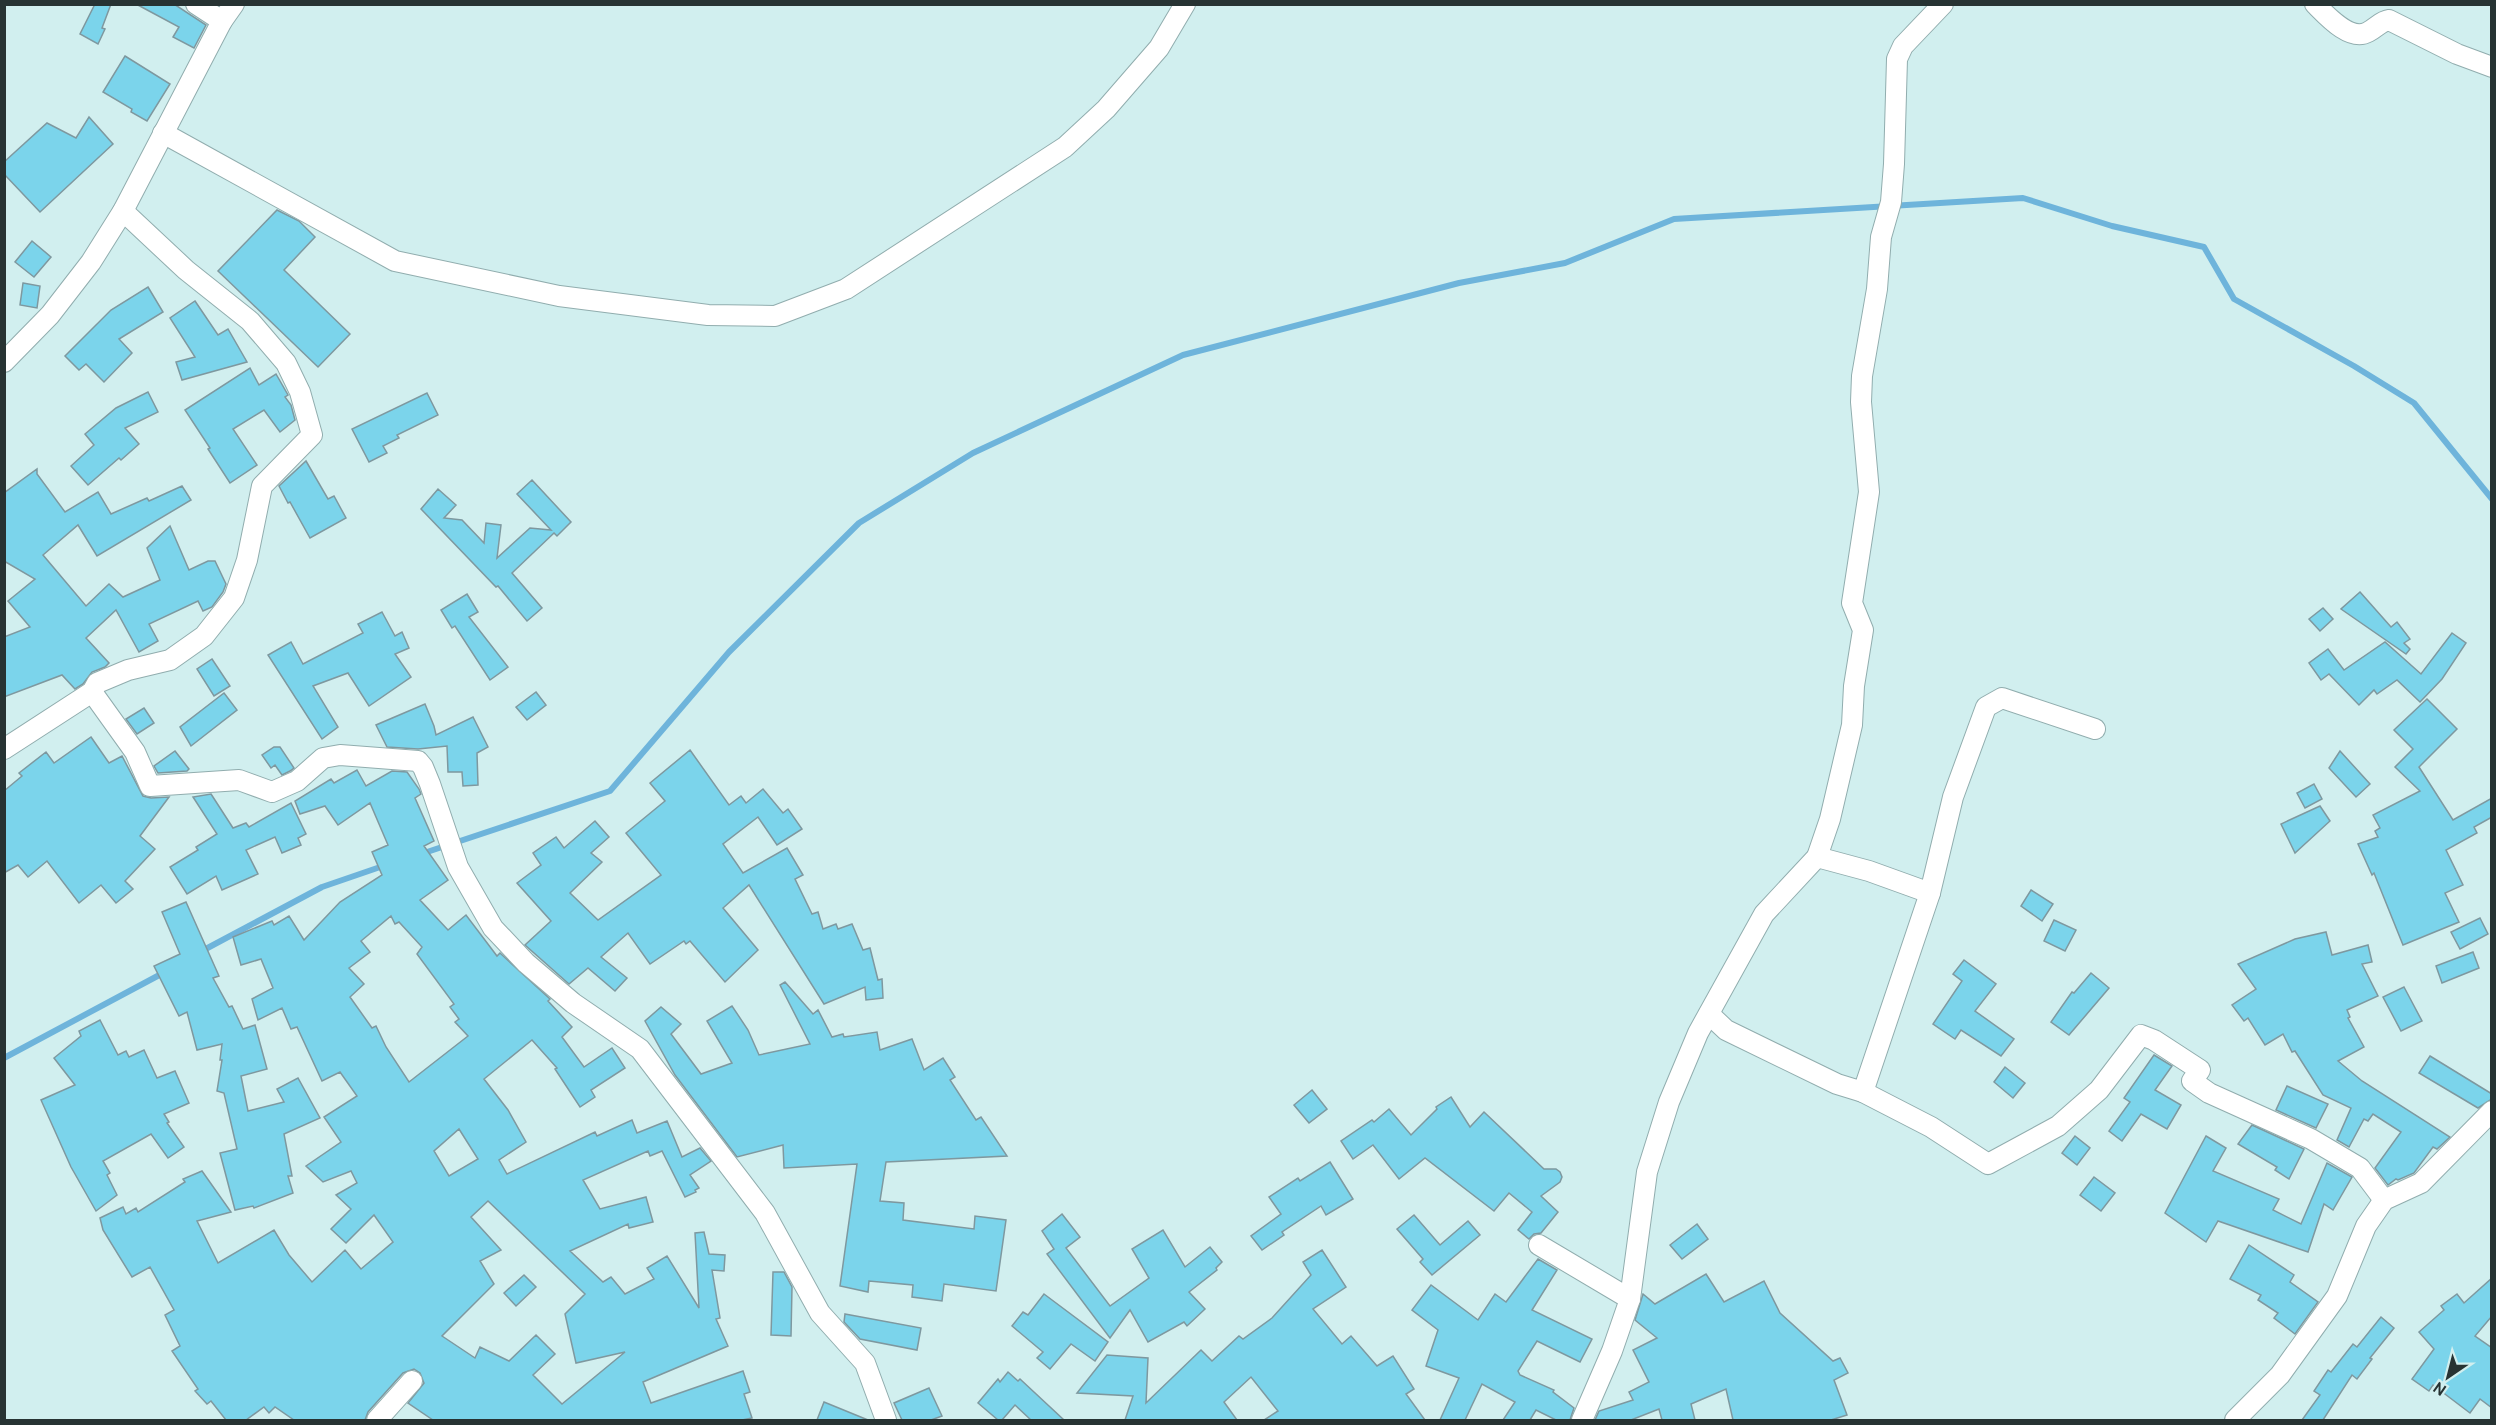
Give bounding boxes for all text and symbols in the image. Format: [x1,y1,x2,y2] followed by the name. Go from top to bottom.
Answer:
[2418,1347,2478,1407] north arrow
[2430,1378,2450,1400] text: N

